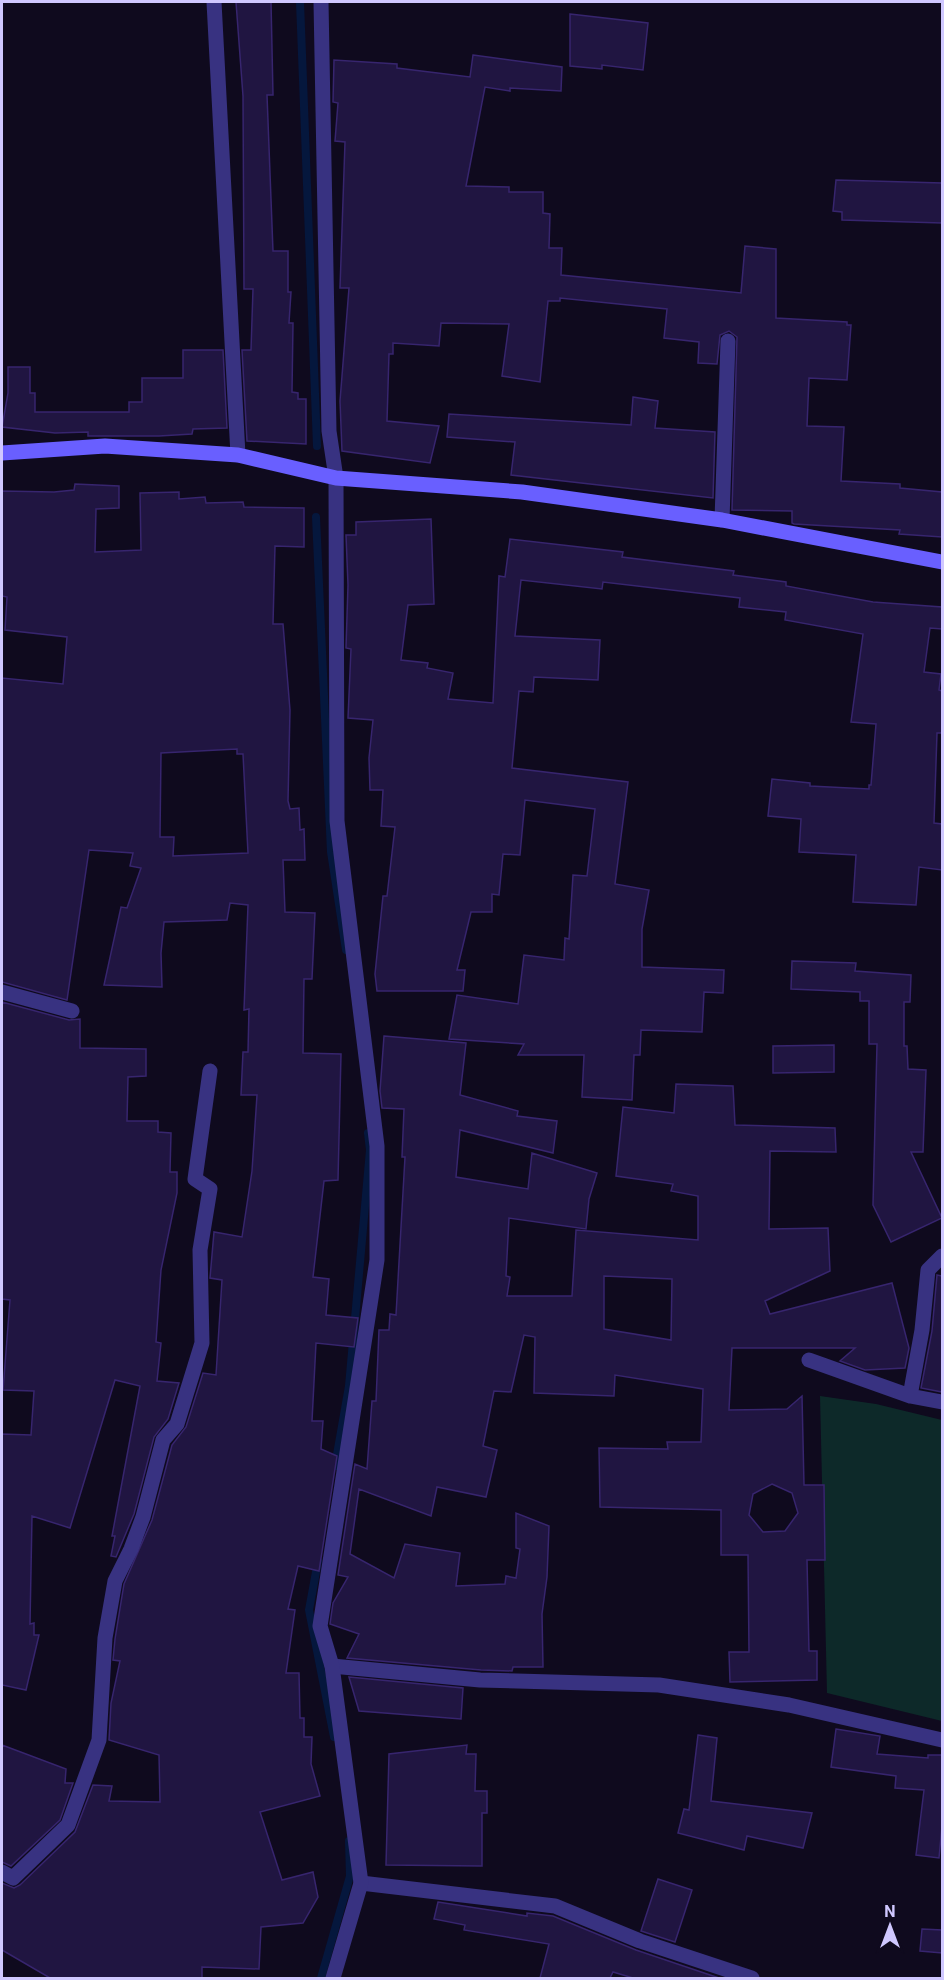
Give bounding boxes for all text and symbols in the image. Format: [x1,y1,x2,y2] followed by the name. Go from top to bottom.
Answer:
[860,1896,920,1956] north arrow
[884,1902,896,1921] text: N

